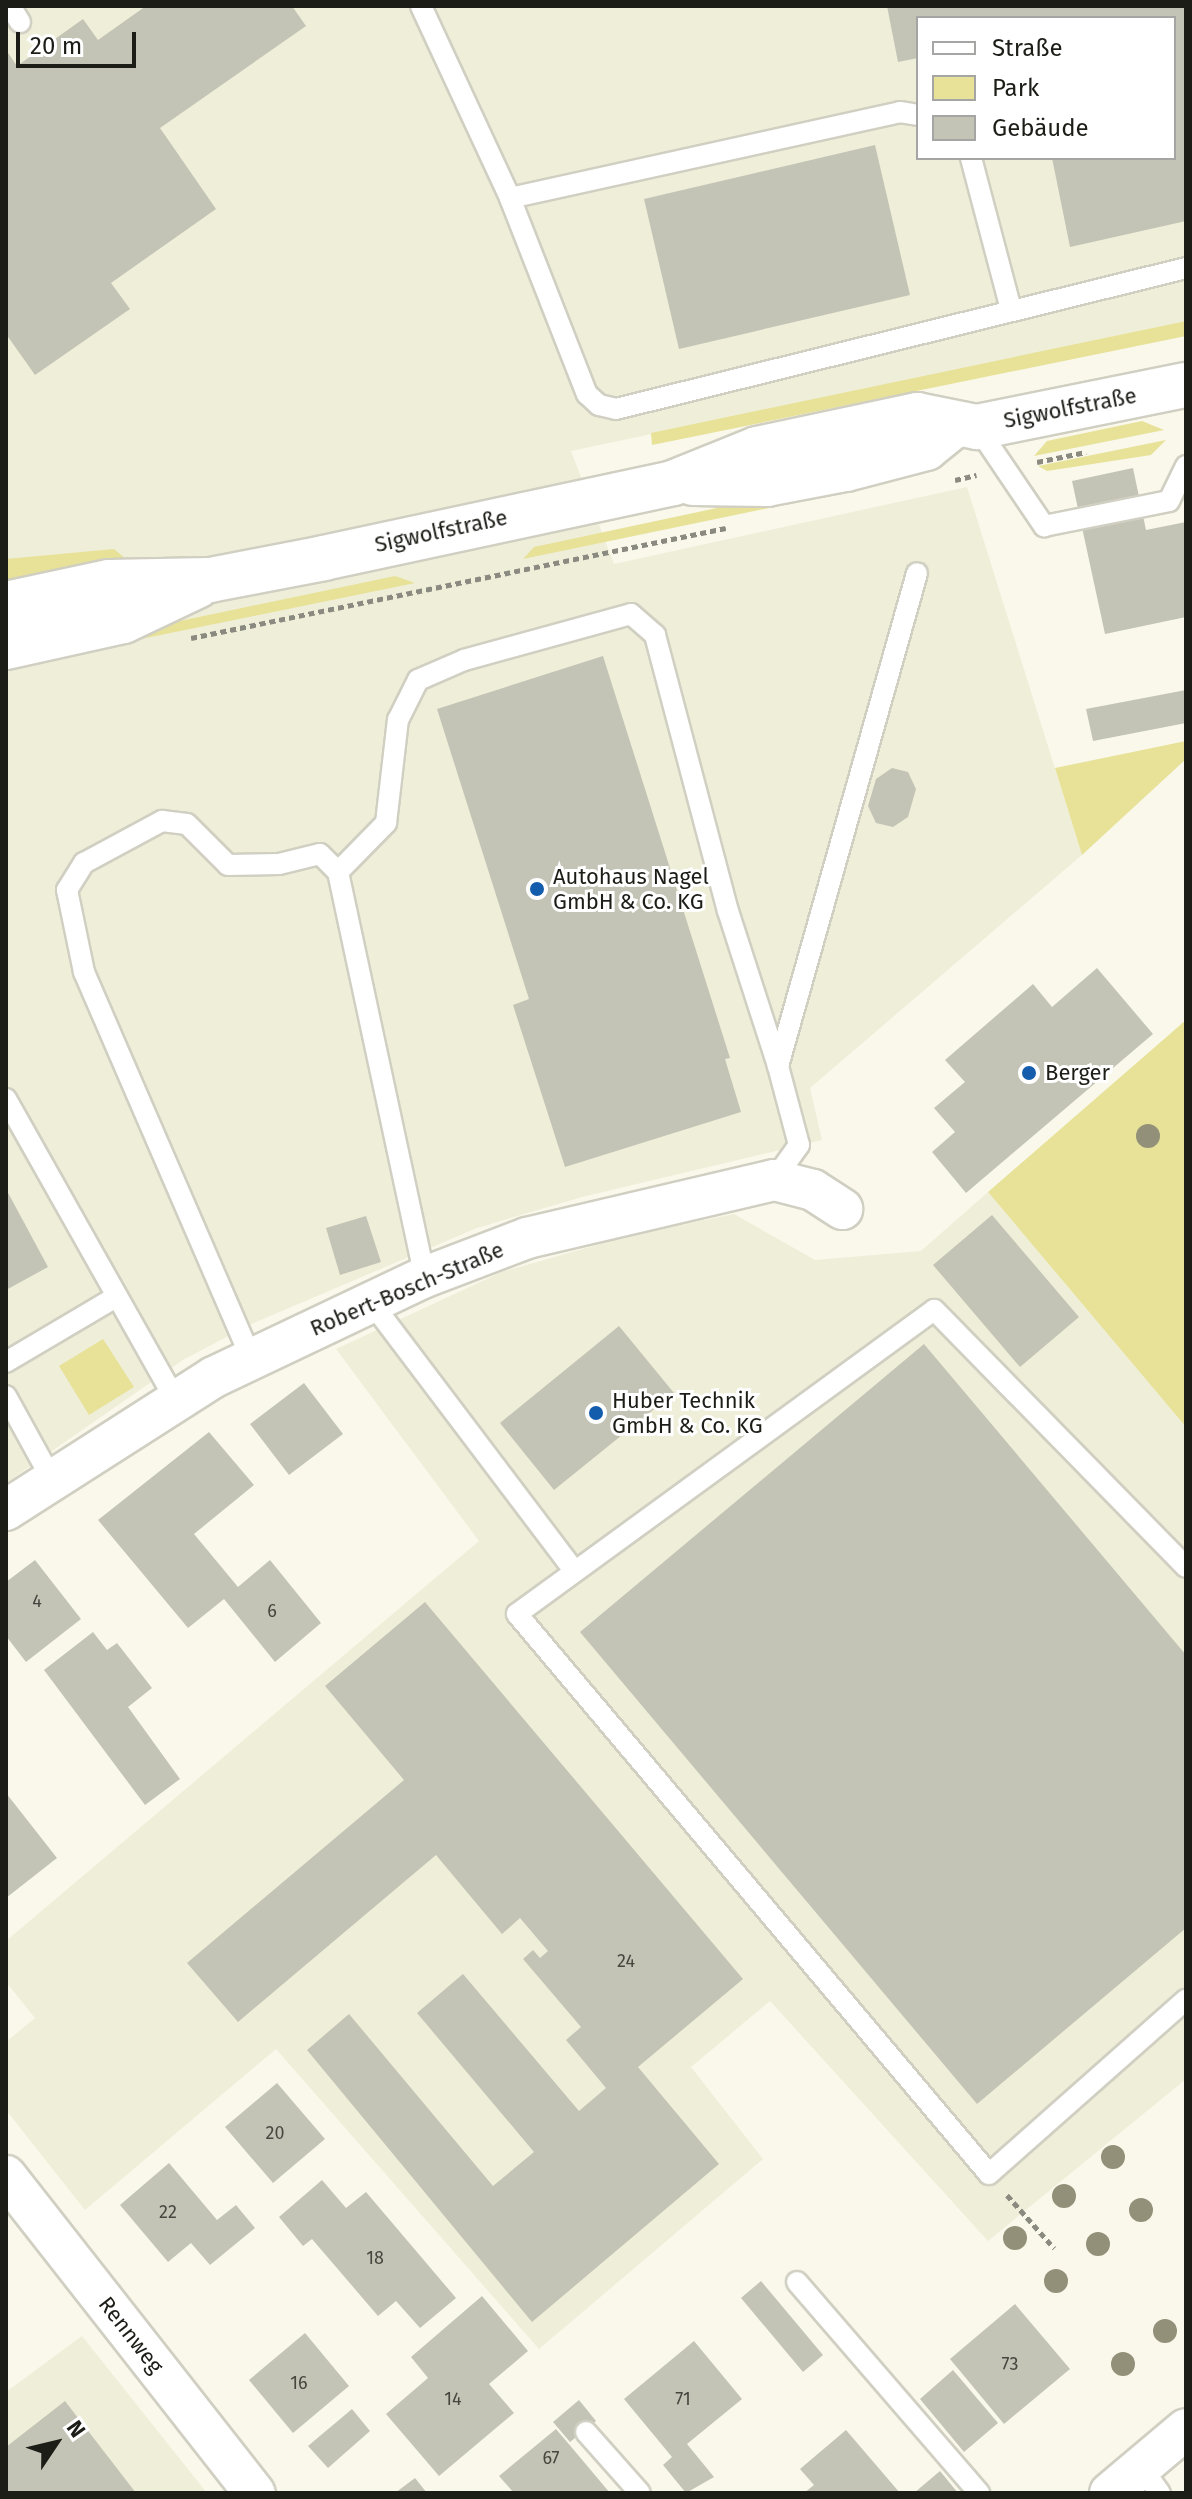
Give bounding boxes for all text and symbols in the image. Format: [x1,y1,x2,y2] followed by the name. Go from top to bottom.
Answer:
[20,16,140,66] scale bar
[916,16,1176,160] legend
[30,32,82,60] text: 20 m
[992,34,1063,62] text: Straße
[992,74,1039,102] text: Park
[992,114,1089,142] text: Gebäude
[1001,382,1139,434] street label: Sigwolfstraße
[372,504,510,558] street label: Sigwolfstraße
[553,863,709,914] place label: Autohaus Nagel GmbH & Co. KG
[528,880,546,898] marker: Autohaus Nagel GmbH & Co. KG
[1045,1060,1110,1086] place label: Berger
[1020,1064,1038,1082] marker: Berger
[306,1236,508,1342] street label: Robert-Bosch-Straße
[612,1387,763,1438] place label: Huber Technik GmbH & Co. KG
[587,1404,605,1422] marker: Huber Technik GmbH & Co. KG
[32,1590,42,1612] house number: 4
[267,1600,277,1622] house number: 6
[617,1950,635,1972] house number: 24
[266,2122,284,2144] house number: 20
[159,2201,177,2223] house number: 22
[366,2247,384,2269] house number: 18
[93,2291,169,2379] street label: Rennweg
[1002,2353,1018,2375] house number: 73
[290,2372,308,2394] house number: 16
[444,2388,462,2410] house number: 14
[675,2388,691,2410] house number: 71
[16,2403,96,2483] north arrow
[61,2415,91,2443] text: N
[542,2447,560,2469] house number: 67

